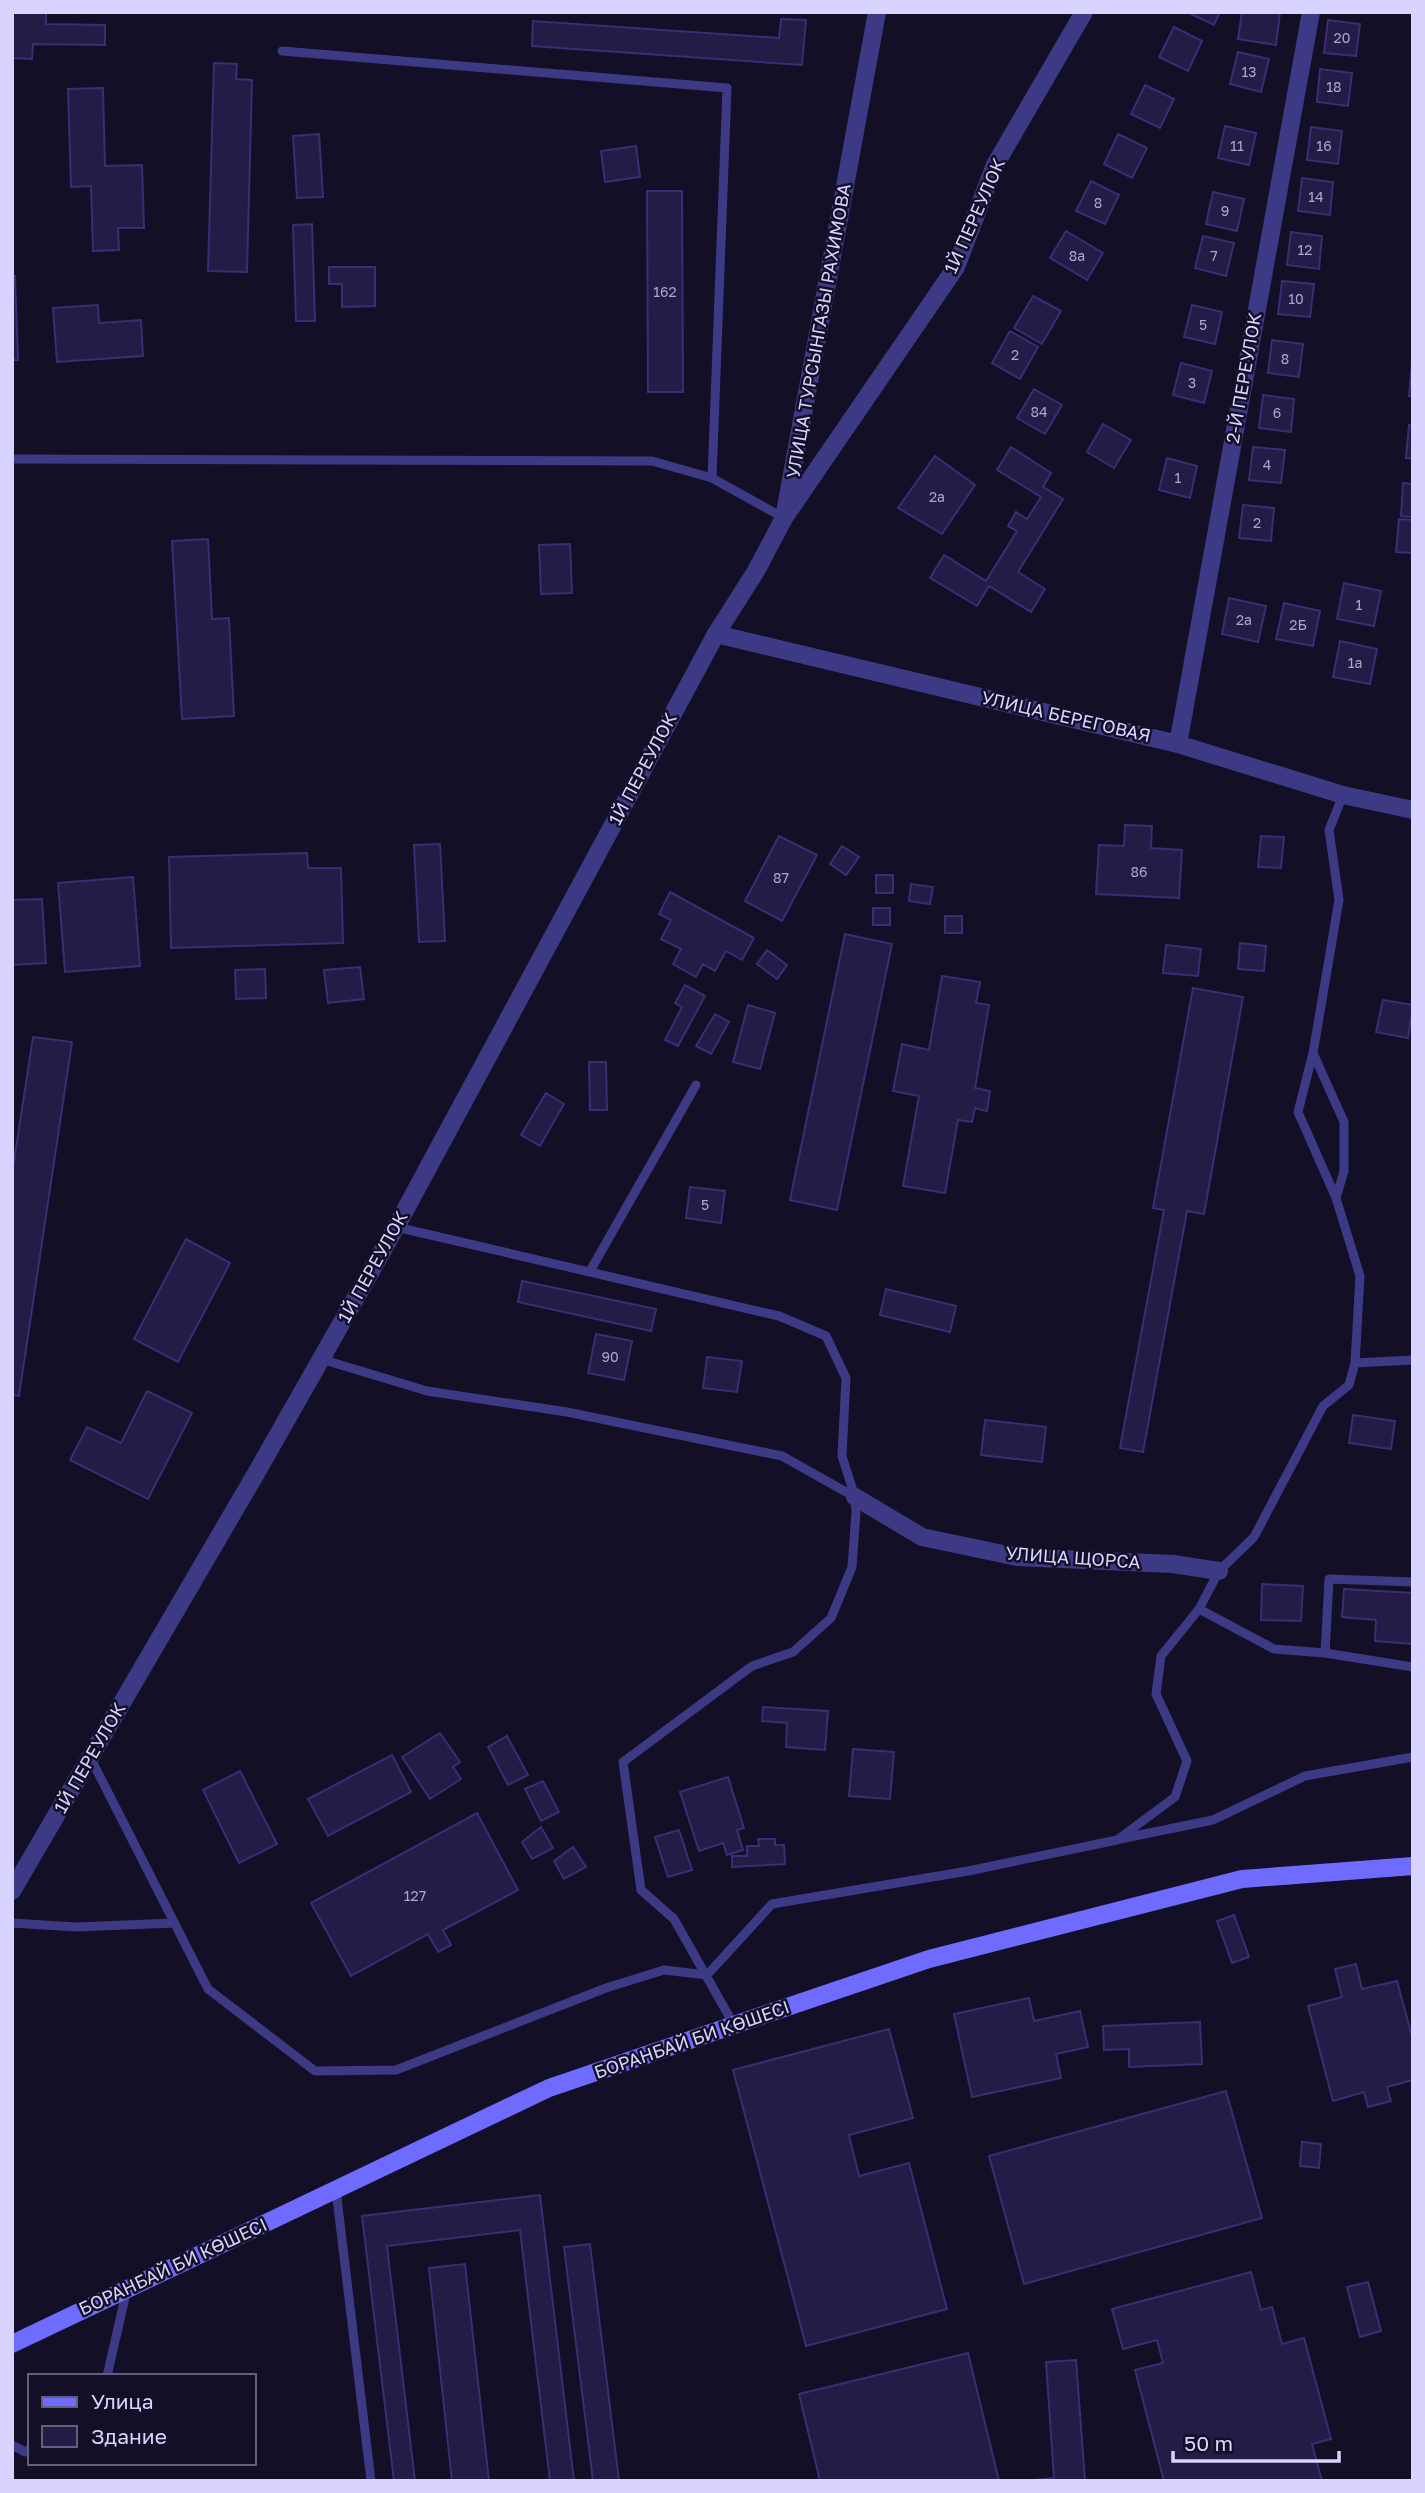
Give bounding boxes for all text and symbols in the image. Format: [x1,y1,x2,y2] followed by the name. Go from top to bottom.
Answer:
[1334,29,1350,46] house number: 20
[1242,63,1256,80] house number: 13
[1326,78,1342,95] house number: 18
[1230,137,1244,154] house number: 11
[1316,137,1332,154] house number: 16
[939,154,1010,277] street label: 1Й ПЕРЕУЛОК
[781,182,855,480] street label: УЛИЦА ТУРСЫНГАЗЫ РАХИМОВА
[1308,188,1324,205] house number: 14
[1094,194,1102,211] house number: 8
[1221,202,1229,219] house number: 9
[1298,241,1312,258] house number: 12
[1069,247,1085,264] house number: 8а
[1210,247,1218,264] house number: 7
[653,283,677,300] house number: 162
[1288,290,1304,307] house number: 10
[1221,310,1265,445] street label: 2-Й ПЕРЕУЛОК
[1199,316,1207,333] house number: 5
[1011,346,1019,363] house number: 2
[1281,350,1289,367] house number: 8
[1188,374,1196,391] house number: 3
[1030,403,1048,420] house number: 84
[1273,404,1281,421] house number: 6
[1263,456,1271,473] house number: 4
[1175,469,1182,486] house number: 1
[929,488,945,505] house number: 2а
[1253,514,1261,531] house number: 2
[1356,596,1363,613] house number: 1
[1236,611,1252,628] house number: 2а
[1289,616,1307,633] house number: 2Б
[1348,654,1362,671] house number: 1а
[979,686,1153,746] street label: УЛИЦА БЕРЕГОВАЯ
[603,708,681,828] street label: 1Й ПЕРЕУЛОК
[1130,863,1148,880] house number: 86
[773,869,789,886] house number: 87
[701,1196,709,1213] house number: 5
[332,1207,412,1326] street label: 1Й ПЕРЕУЛОК
[601,1348,619,1365] house number: 90
[1005,1541,1141,1573] street label: УЛИЦА ЩОРСА
[49,1698,130,1817] street label: 1Й ПЕРЕУЛОК
[404,1887,426,1904] house number: 127
[591,1995,792,2083] street label: БОРАНБАЙ БИ КӨШЕСІ
[75,2213,270,2319] street label: БОРАНБАЙ БИ КӨШЕСІ
[28,2374,256,2465] legend
[91,2388,154,2414] text: Улица
[1173,2420,1339,2464] scale bar
[91,2423,167,2449] text: Здание
[1184,2430,1233,2456] text: 50 m

